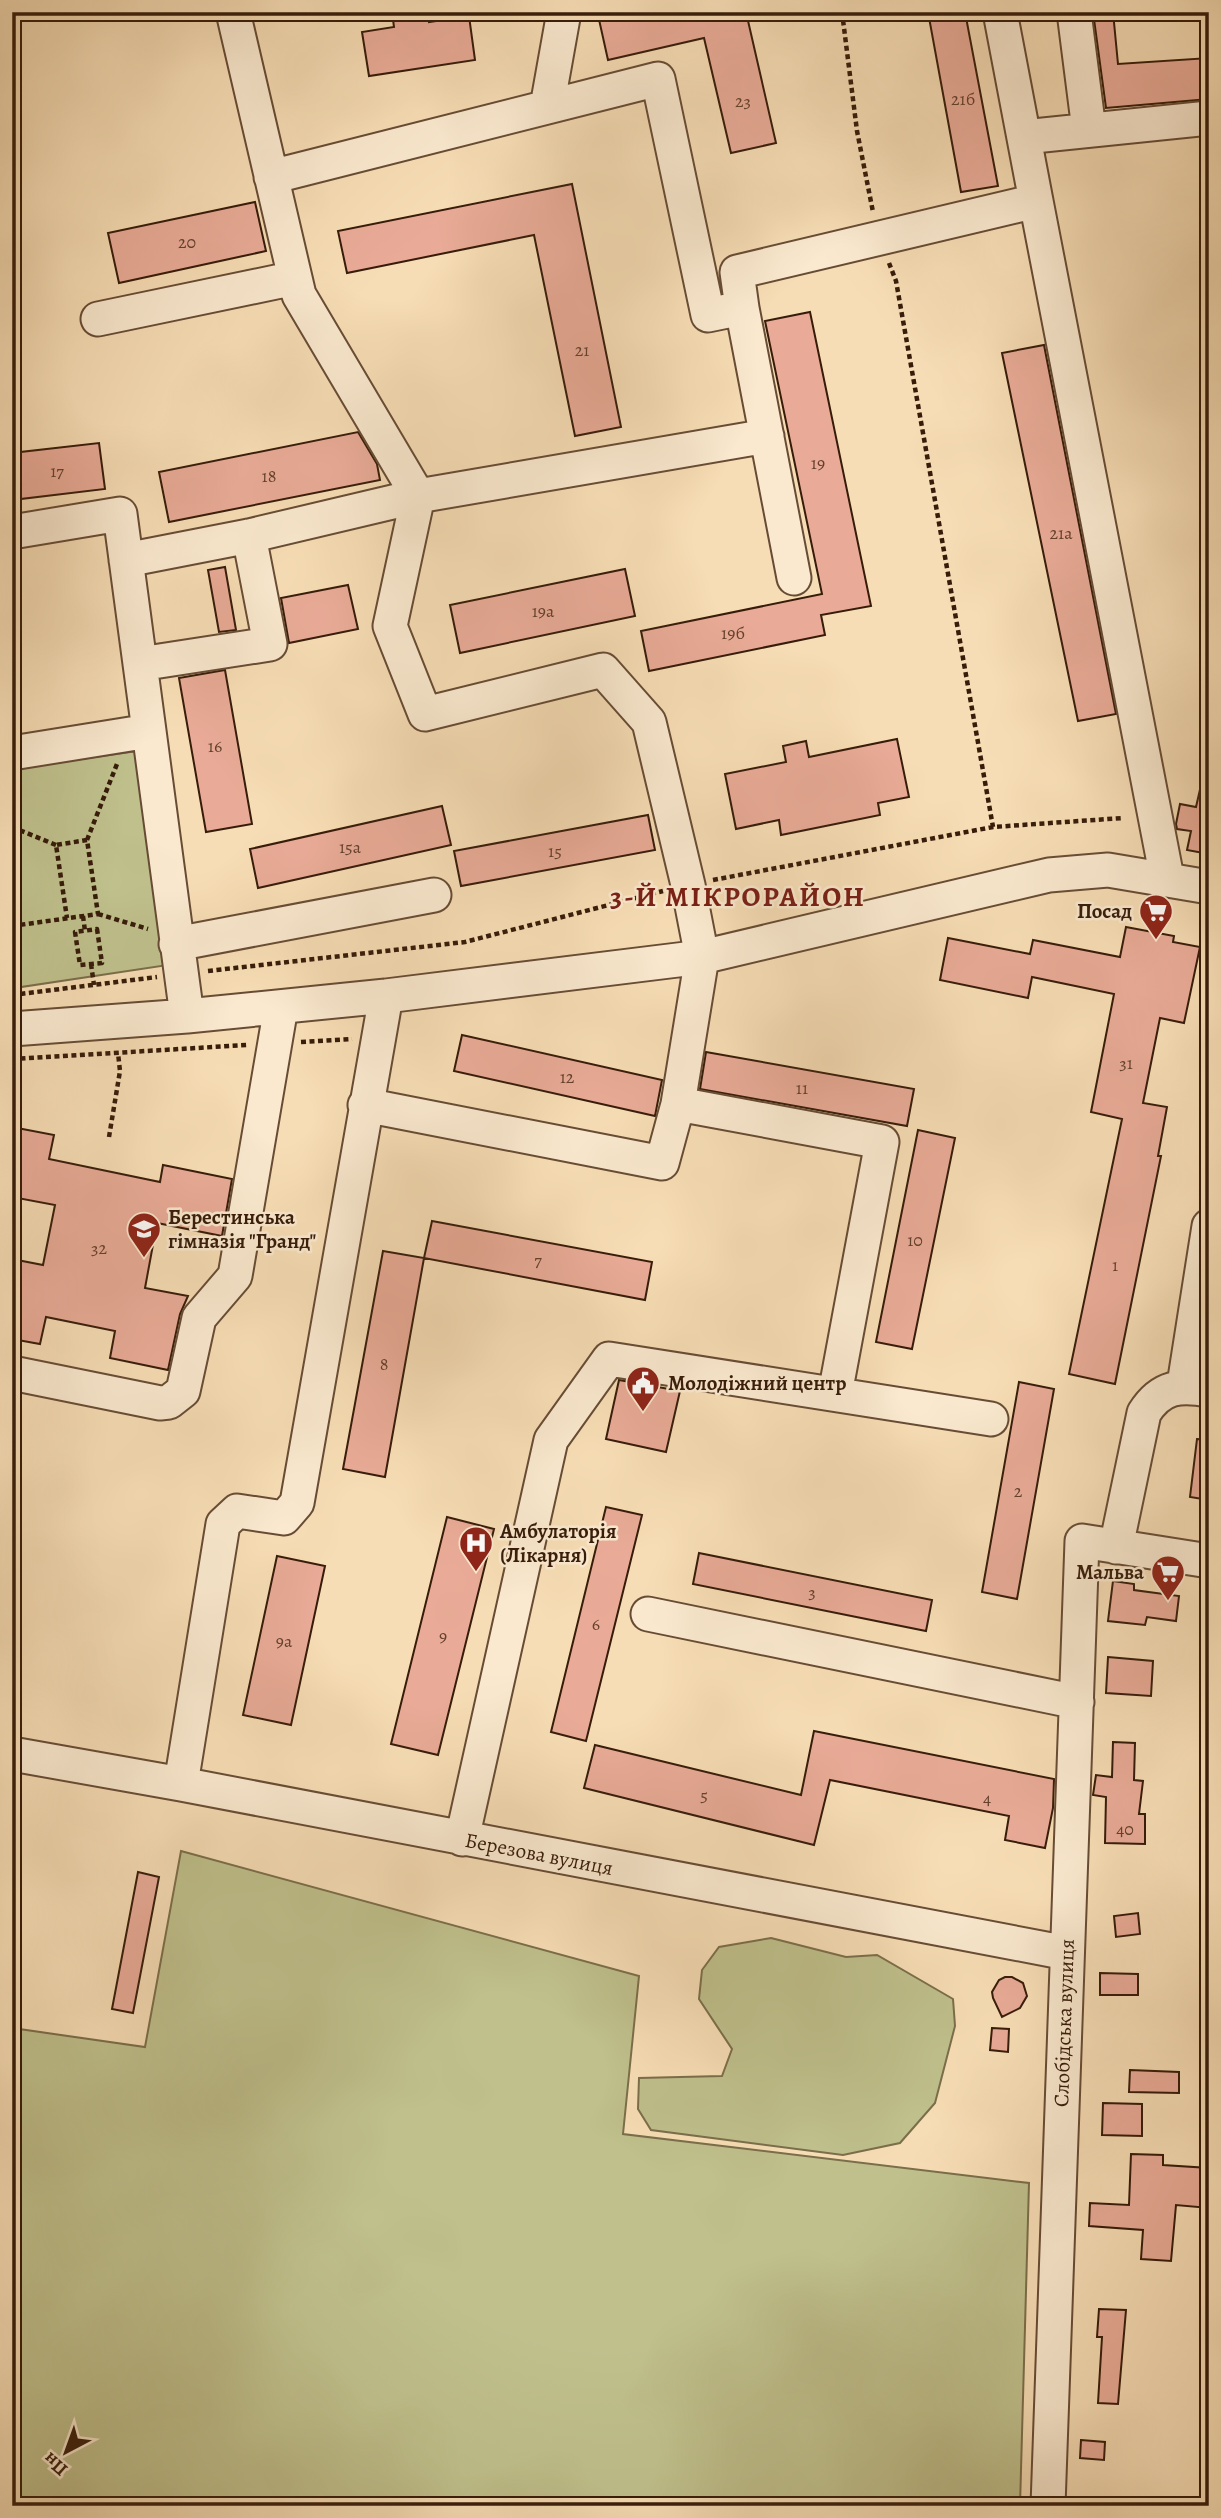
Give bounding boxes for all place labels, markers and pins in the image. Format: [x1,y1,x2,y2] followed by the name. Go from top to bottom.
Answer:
[1137,892,1175,941] supermarket icon: Посад
[1077,897,1132,925] place label: Посад
[168,1203,316,1255] place label: Берестинська гімназія "Гранд"
[125,1210,163,1259] school or university icon: Берестинська гімназія "Гранд"
[624,1364,662,1413] public building icon: Молодіжний центр
[668,1369,846,1397] place label: Молодіжний центр
[499,1517,617,1569] place label: Амбулаторія (Лікарня)
[457,1524,495,1573] hospital icon: Амбулаторія (Лікарня)
[1149,1553,1187,1602] supermarket icon: Мальва
[1076,1558,1144,1586] place label: Мальва

